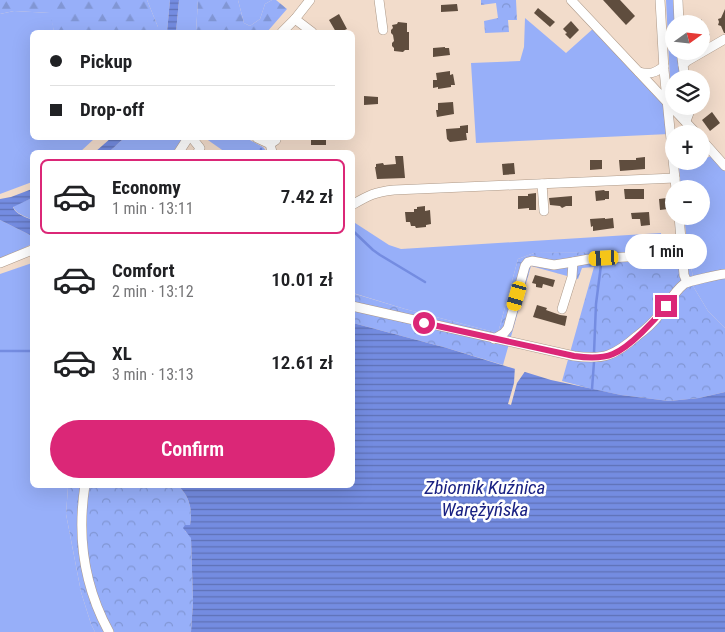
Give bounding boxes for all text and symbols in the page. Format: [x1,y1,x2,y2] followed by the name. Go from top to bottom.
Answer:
[665,15,710,60] north arrow
[665,15,710,225] map controls
[80,50,132,73] text: Pickup
[665,70,710,115] button: layers
[80,98,144,121] text: Drop-off
[665,125,710,170] button: +
[52,174,97,219] icon: car
[112,176,181,199] text: Economy
[665,180,710,225] button: −
[281,185,333,208] text: 7.42 zł
[112,199,194,218] text: 1 min · 13:11
[625,234,707,268] callout: 1 min
[648,242,684,261] text: 1 min
[588,250,619,266] car
[52,257,97,302] icon: car
[112,259,175,282] text: Comfort
[271,268,333,291] text: 10.01 zł
[505,280,528,312] car
[112,282,194,301] text: 2 min · 13:12
[655,295,677,317] route end
[413,312,435,334] route start
[52,340,97,385] icon: car
[112,342,132,365] text: XL
[271,351,333,374] text: 12.61 zł
[112,365,194,384] text: 3 min · 13:13
[50,420,335,478] button: Confirm
[424,476,545,521] water label: Zbiornik Kuźnica Warężyńska

